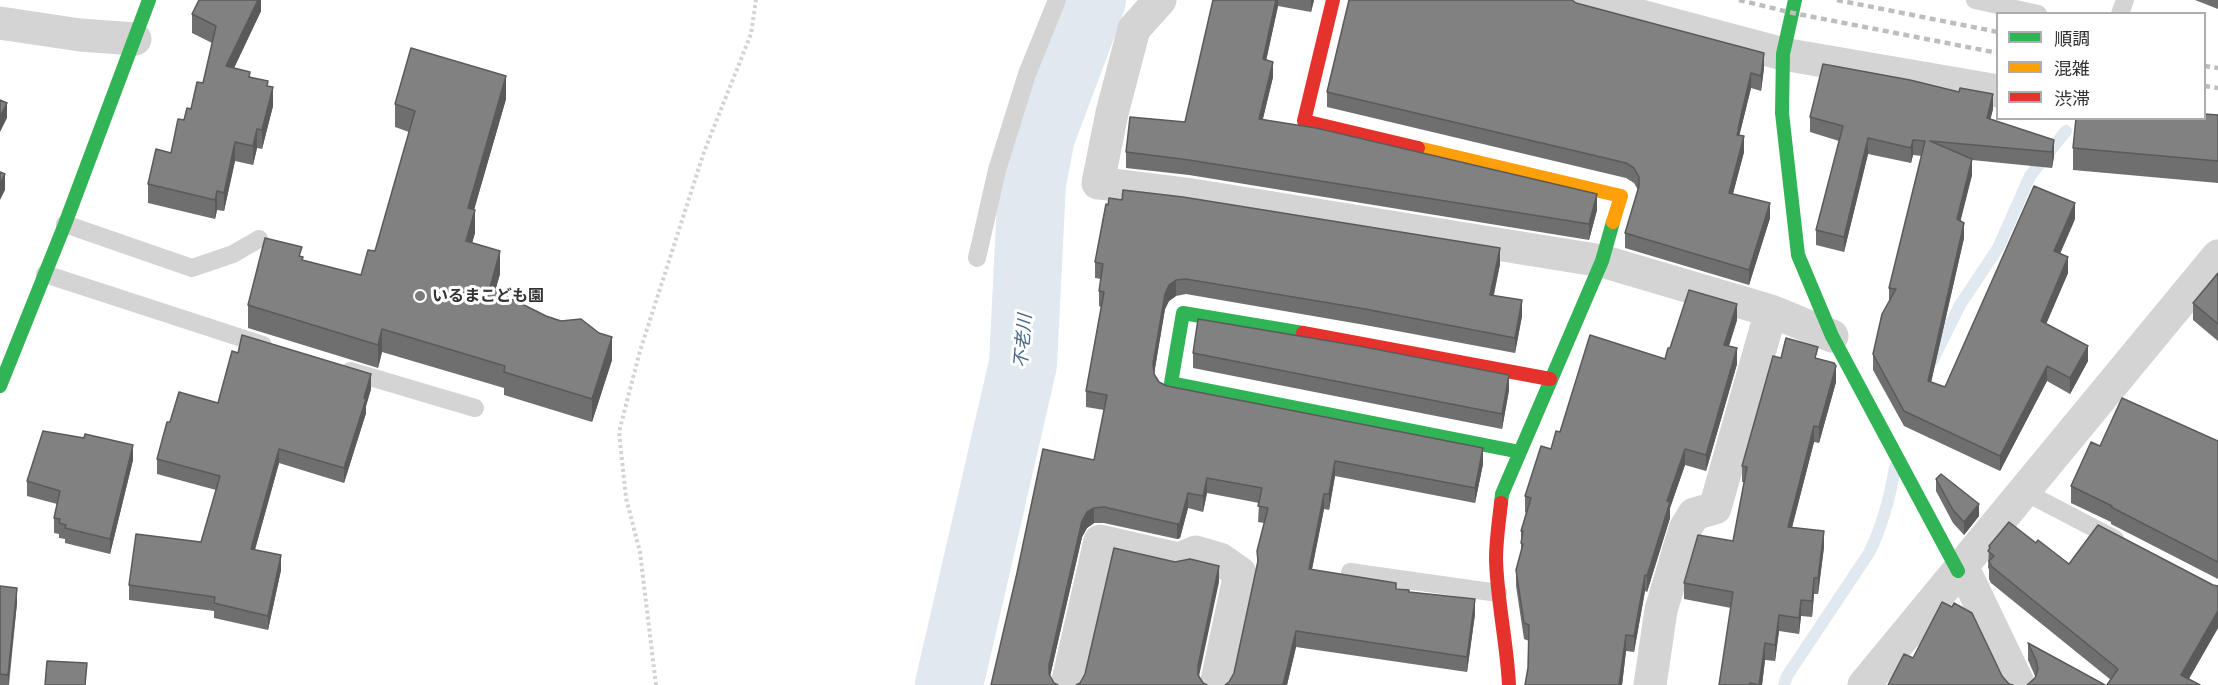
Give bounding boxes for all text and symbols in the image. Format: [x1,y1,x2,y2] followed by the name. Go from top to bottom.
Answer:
[1996,12,2206,120] legend
[2054,27,2090,49] text: 順調
[2054,57,2090,79] text: 混雑
[2054,87,2090,109] text: 渋滞
[432,286,544,306] place label: いるまこども園
[413,289,427,303] marker: いるまこども園
[1010,313,1036,369] water label: 不老川

